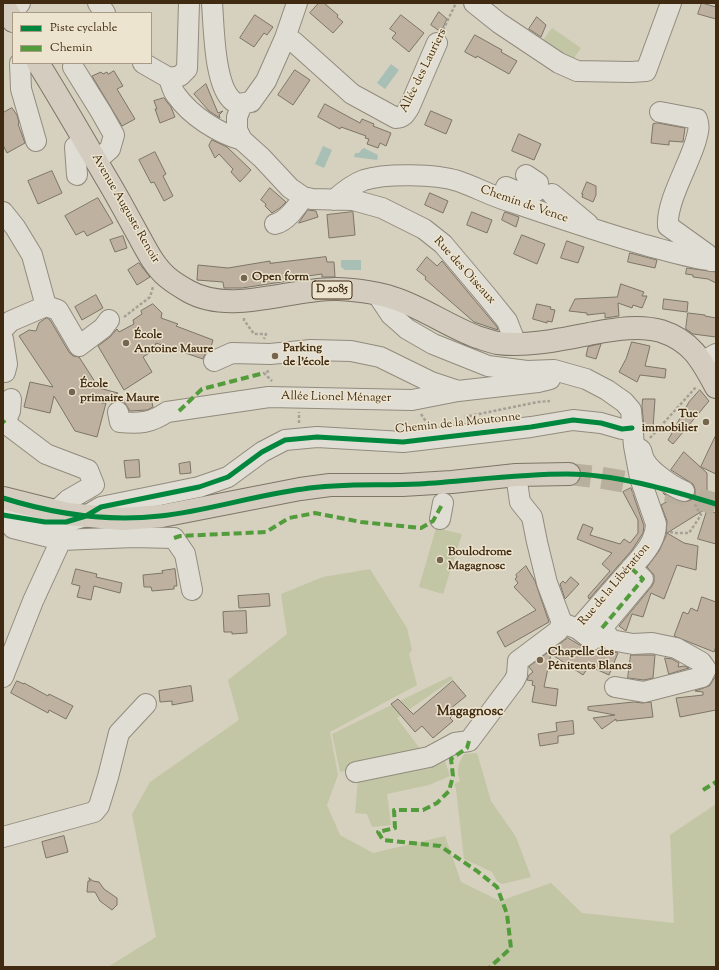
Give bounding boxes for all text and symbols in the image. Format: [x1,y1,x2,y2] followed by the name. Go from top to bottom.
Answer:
[12,12,152,64] legend
[50,19,117,37] text: Piste cyclable
[397,27,451,115] street label: Allée des Lauriers
[50,39,93,57] text: Chemin
[88,152,162,266] street label: Avenue Auguste Renoir
[478,183,570,227] street label: Chemin de Vence
[430,234,498,308] street label: Rue des Oiseaux
[252,271,309,285] place label: Open form
[239,273,249,283] marker: Open form
[312,281,352,299] road number: D 2085
[134,329,213,357] place label: École Antoine Maure
[121,338,131,348] marker: École Antoine Maure
[283,342,329,370] place label: Parking de l'école
[270,351,280,361] marker: Parking de l'école
[80,378,159,406] place label: École primaire Maure
[67,387,77,397] marker: École primaire Maure
[281,390,391,406] street label: Allée Lionel Ménager
[642,408,698,436] place label: Tuc immobilier
[395,410,521,438] street label: Chemin de la Moutonne
[701,417,711,427] marker: Tuc immobilier
[576,541,654,629] street label: Rue de la Libération
[448,546,512,574] place label: Boulodrome Magagnosc
[435,555,445,565] marker: Boulodrome Magagnosc
[548,646,632,674] place label: Chapelle des Pénitents Blancs
[535,655,545,665] marker: Chapelle des Pénitents Blancs
[437,705,503,721] district label: Magagnosc

